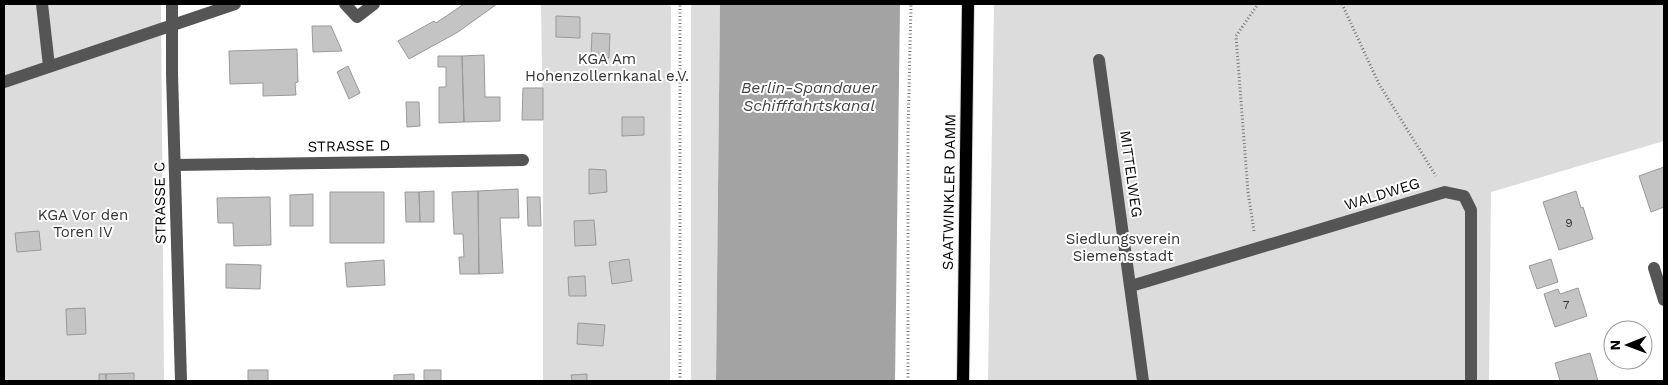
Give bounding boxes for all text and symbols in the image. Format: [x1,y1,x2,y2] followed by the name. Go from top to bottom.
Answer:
[525,50,689,85] park label: KGA Am Hohenzollernkanal e.V.
[741,78,878,115] water label: Berlin-Spandauer Schifffahrtskanal
[939,114,959,270] street label: SAATWINKLER DAMM
[1116,129,1146,219] street label: MITTELWEG
[307,136,391,156] street label: STRASSE D
[150,162,170,244] street label: STRASSE C
[1342,174,1422,214] street label: WALDWEG
[38,206,128,241] park label: KGA Vor den Toren IV
[1565,216,1573,230] house number: 9
[1066,230,1180,265] park label: Siedlungsverein Siemensstadt
[1563,298,1570,312] house number: 7
[1603,320,1653,370] north arrow
[1607,340,1623,351] text: N

